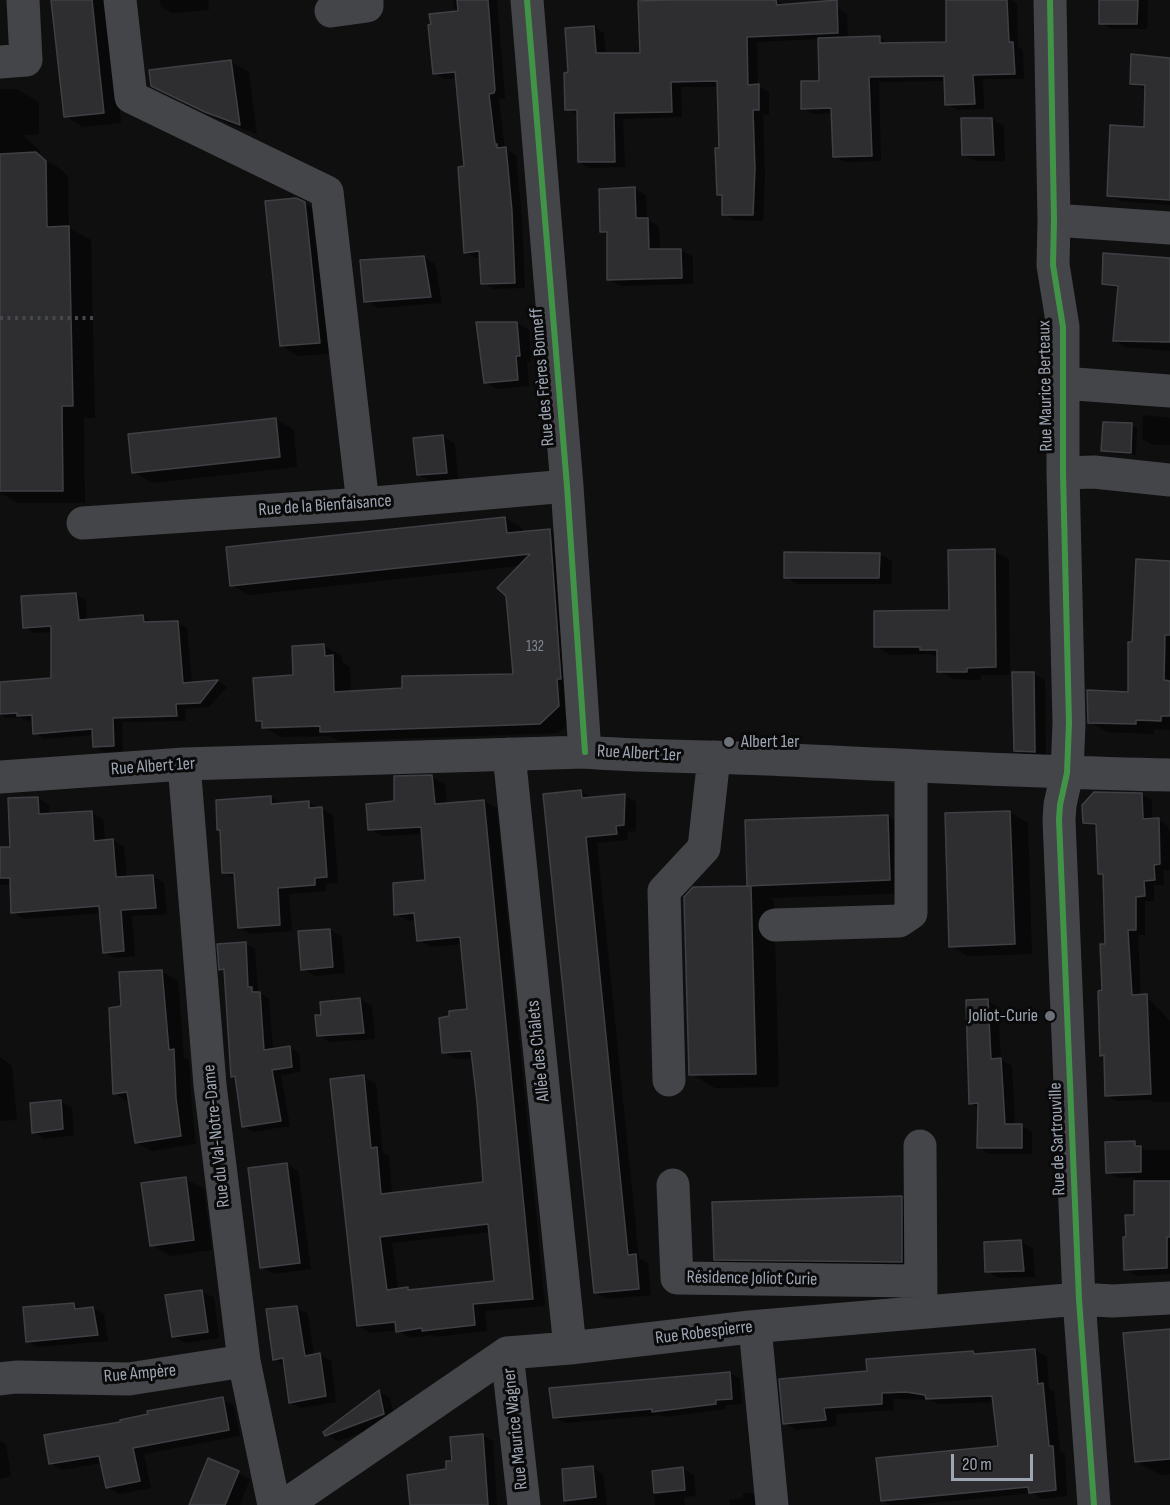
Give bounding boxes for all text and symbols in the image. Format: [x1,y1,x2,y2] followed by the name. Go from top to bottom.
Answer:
[526,307,560,447] street label: Rue des Frères Bonneff
[1034,320,1058,452] street label: Rue Maurice Berteaux
[258,491,392,521] street label: Rue de la Bienfaisance
[526,638,544,656] house number: 132
[741,731,799,753] place label: Albert 1er
[722,735,736,749] marker: Albert 1er
[596,741,682,767] street label: Rue Albert 1er
[110,753,196,781] street label: Rue Albert 1er
[523,999,555,1103] street label: Allée des Châlets
[968,1005,1038,1027] place label: Joliot-Curie
[1043,1009,1057,1023] marker: Joliot-Curie
[199,1063,235,1209] street label: Rue du Val-Notre-Dame
[1045,1082,1071,1196] street label: Rue de Sartrouville
[686,1267,818,1291] street label: Résidence Joliot Curie
[654,1316,754,1350] street label: Rue Robespierre
[103,1360,177,1388] street label: Rue Ampère
[499,1367,533,1491] street label: Rue Maurice Wagner
[954,1442,1036,1480] scale bar
[962,1454,992,1475] text: 20 m

